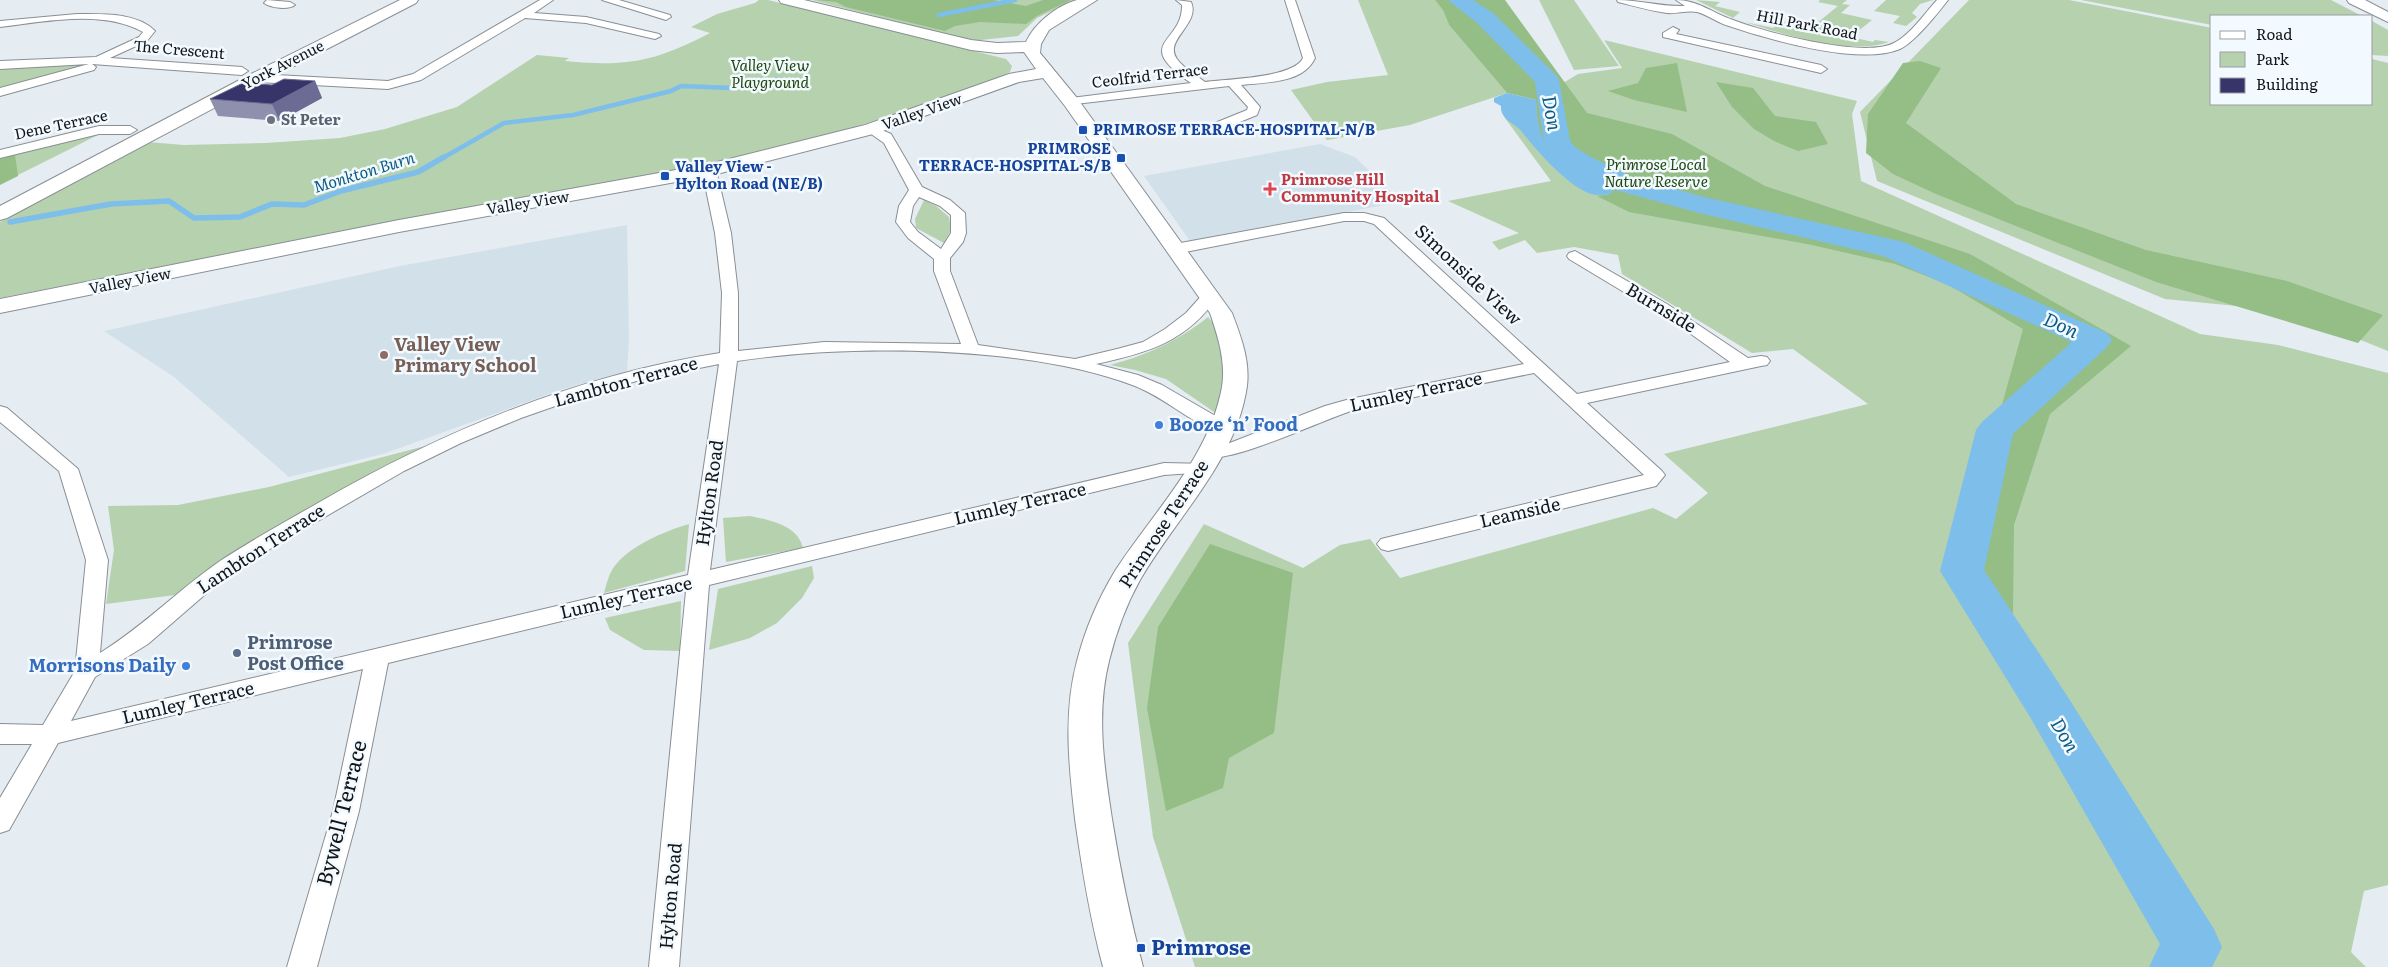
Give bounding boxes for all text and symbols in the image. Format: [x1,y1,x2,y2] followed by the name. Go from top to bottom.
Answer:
[1755,2,1860,45] street label: Hill Park Road
[2210,15,2373,105] legend
[2256,22,2292,45] text: Road
[133,33,226,64] street label: The Crescent
[237,33,328,94] street label: York Avenue
[2256,47,2290,70] text: Park
[730,53,810,93] park label: Valley View Playground
[1090,56,1209,93] street label: Ceolfrid Terrace
[2256,72,2318,95] text: Building
[878,86,965,135] street label: Valley View
[1536,93,1570,133] water label: Don
[12,102,110,145] street label: Dene Terrace
[281,107,341,130] place label: St Peter
[265,114,277,126] marker: St Peter
[1093,117,1375,140] place label: PRIMROSE TERRACE-HOSPITAL-N/B
[1077,124,1089,136] marker: PRIMROSE TERRACE-HOSPITAL-N/B
[919,136,1111,176] place label: PRIMROSE TERRACE-HOSPITAL-S/B
[310,144,418,198] water label: Monkton Burn
[1115,152,1127,164] marker: PRIMROSE TERRACE-HOSPITAL-S/B
[1604,152,1708,192] park label: Primrose Local Nature Reserve
[675,154,823,194] place label: Valley View - Hylton Road (NE/B)
[1281,167,1440,207] place label: Primrose Hill Community Hospital
[659,170,671,182] marker: Valley View - Hylton Road (NE/B)
[1263,182,1277,196] marker: Primrose Hill Community Hospital
[485,184,571,219] street label: Valley View
[1409,217,1529,331] street label: Simonside View
[86,260,173,299] street label: Valley View
[1621,275,1702,338] street label: Burnside
[2039,304,2084,344] water label: Don
[394,330,537,378] place label: Valley View Primary School
[551,348,700,413] street label: Lambton Terrace
[378,349,390,361] marker: Valley View Primary School
[1347,363,1484,418] street label: Lumley Terrace
[1169,410,1298,437] place label: Booze ‘n’ Food
[1153,419,1165,431] marker: Booze ‘n’ Food
[688,438,729,548] street label: Hylton Road
[1111,454,1214,593] street label: Primrose Terrace
[951,474,1088,531] street label: Lumley Terrace
[1477,489,1563,534] street label: Leamside
[191,496,329,599] street label: Lambton Terrace
[557,568,694,625] street label: Lumley Terrace
[247,628,344,676] place label: Primrose Post Office
[231,647,243,659] marker: Primrose Post Office
[28,651,176,678] place label: Morrisons Daily
[180,660,192,672] marker: Morrisons Daily
[119,673,256,730] street label: Lumley Terrace
[2045,712,2087,758] water label: Don
[306,736,373,889] street label: Bywell Terrace
[651,841,688,950] street label: Hylton Road
[1151,930,1251,961] place label: Primrose
[1135,942,1147,954] marker: Primrose

